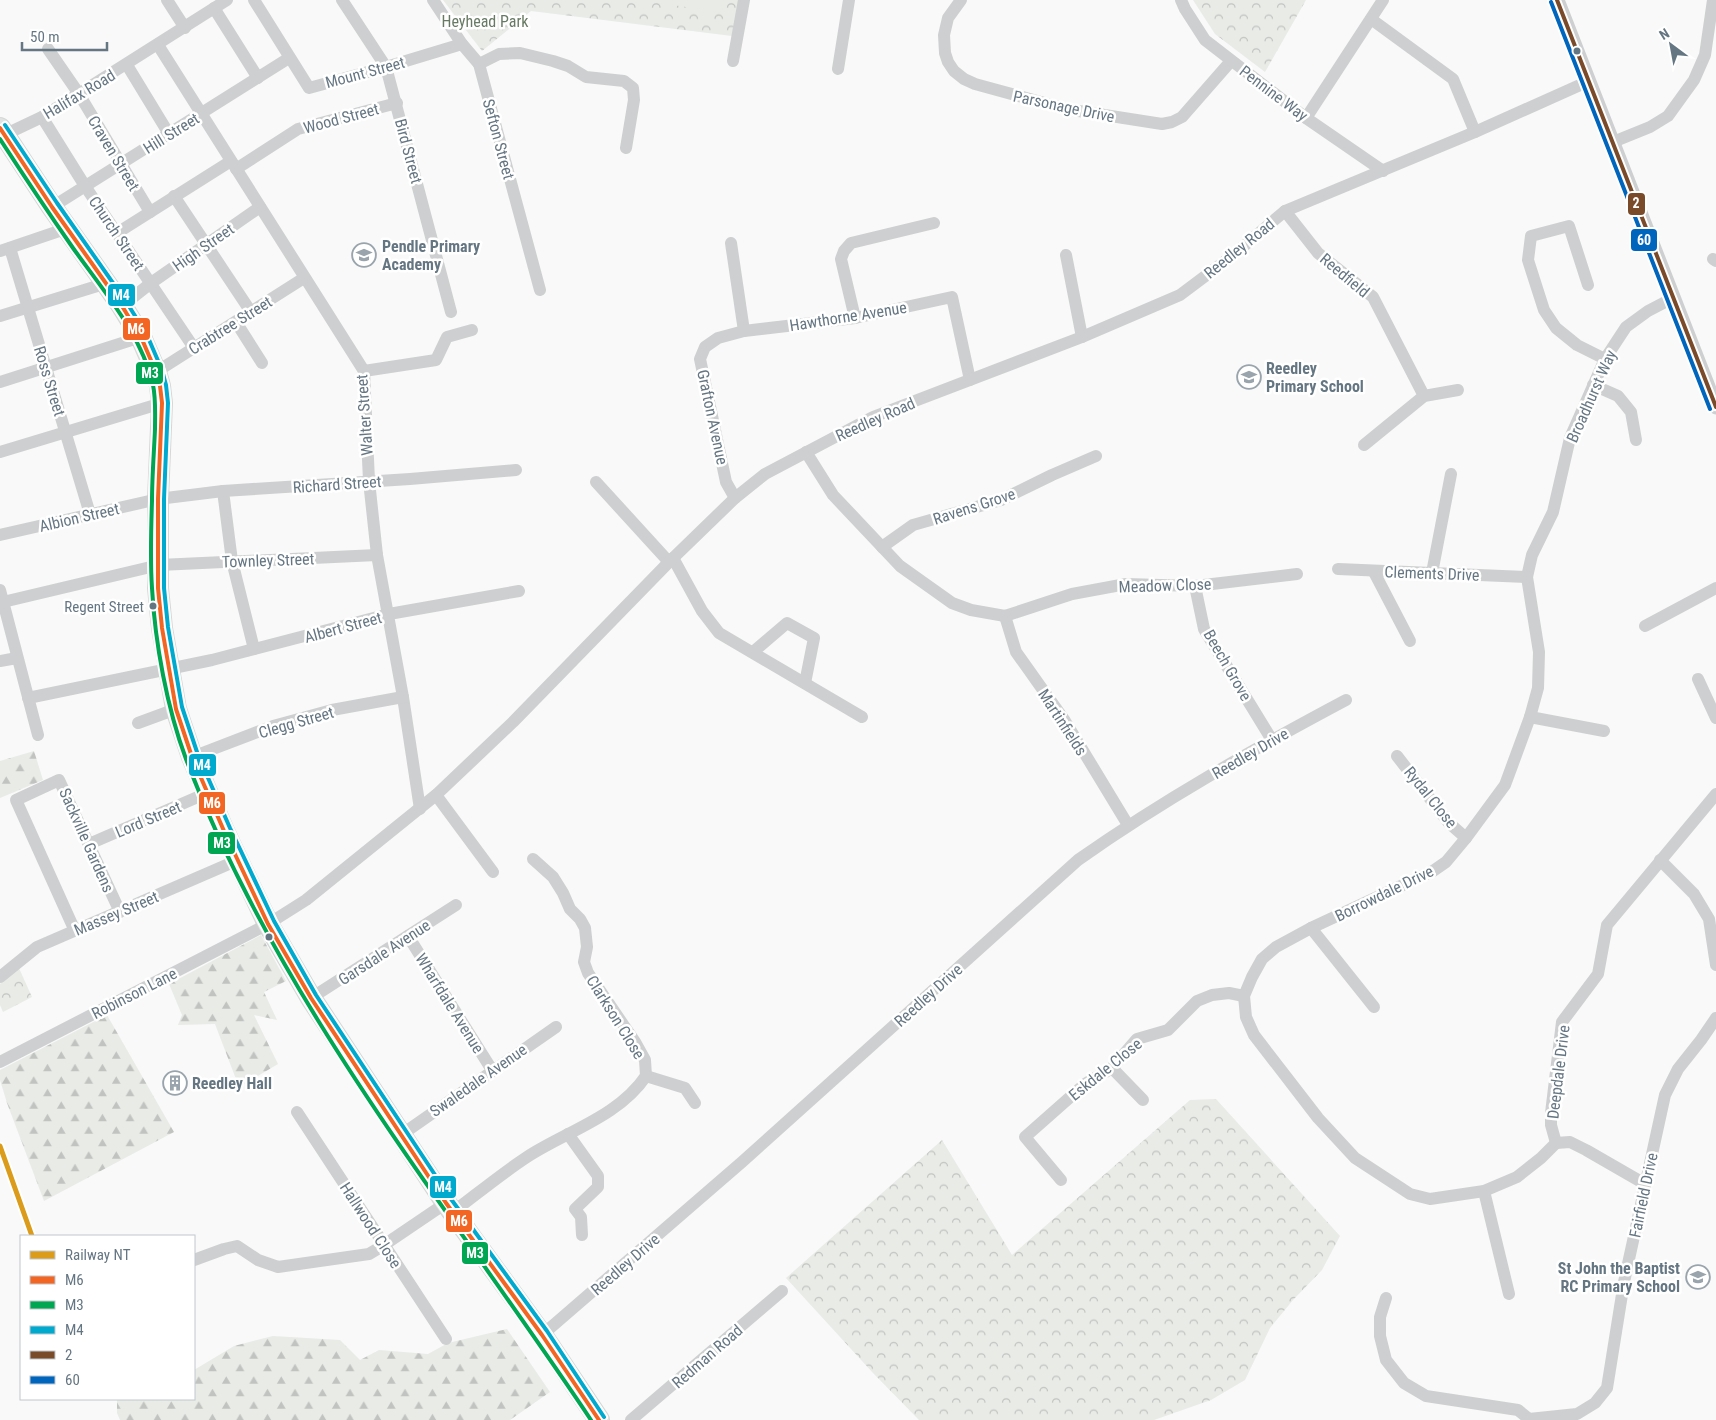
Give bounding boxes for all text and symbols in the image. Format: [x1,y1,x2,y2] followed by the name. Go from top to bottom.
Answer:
[441,12,529,31] park label: Heyhead Park
[22,20,108,52] scale bar
[1646,20,1696,70] north arrow
[1656,25,1672,43] text: N
[30,28,60,46] text: 50 m
[1572,46,1582,56] unlabelled marker
[323,53,407,92] street label: Mount Street
[1236,62,1312,125] street label: Pennine Way
[40,66,119,123] street label: Halifax Road
[1012,86,1116,126] street label: Parsonage Drive
[479,97,518,182] street label: Sefton Street
[301,99,381,138] street label: Wood Street
[140,109,203,158] street label: Hill Street
[84,112,144,195] street label: Craven Street
[391,117,426,186] street label: Bird Street
[1627,192,1646,216] line badge: 2
[85,193,149,274] street label: Church Street
[1632,195,1640,211] text: 2
[1200,214,1278,283] street label: Reedley Road
[169,219,238,275] street label: High Street
[1630,228,1658,252] line badge: 60
[1637,232,1651,248] text: 60
[382,237,480,274] place label: Pendle Primary Academy
[351,242,377,268] school or university icon: Pendle Primary Academy
[1316,249,1373,301] street label: Reedfield
[107,283,136,307] line badge: M4
[112,287,130,303] text: M4
[185,292,276,359] street label: Crabtree Street
[788,298,908,335] street label: Hawthorne Avenue
[122,317,151,341] line badge: M6
[127,321,145,337] text: M6
[30,344,69,419] street label: Ross Street
[1563,347,1620,445] street label: Broadhurst Way
[1266,359,1364,396] place label: Reedley Primary School
[135,361,164,385] line badge: M3
[1236,364,1262,390] school or university icon: Reedley Primary School
[141,365,159,381] text: M3
[693,368,732,466] street label: Grafton Avenue
[352,373,377,456] street label: Walter Street
[833,393,918,445] street label: Reedley Road
[292,472,382,497] street label: Richard Street
[931,484,1018,529] street label: Ravens Grove
[37,499,121,536] street label: Albion Street
[221,549,315,572] street label: Townley Street
[1384,562,1480,585] street label: Clements Drive
[1118,574,1212,597] street label: Meadow Close
[64,598,144,616] place label: Regent Street
[148,601,158,611] marker: Regent Street
[302,608,384,647] street label: Albert Street
[1200,626,1256,704] street label: Beech Grove
[1034,685,1091,759] street label: Martinfields
[256,703,336,742] street label: Clegg Street
[1209,724,1292,783] street label: Reedley Drive
[188,753,217,777] line badge: M4
[193,757,211,773] text: M4
[1400,763,1461,832] street label: Rydal Close
[55,785,118,895] street label: Sackville Gardens
[198,791,226,815] line badge: M6
[203,795,221,811] text: M6
[113,797,184,842] street label: Lord Street
[207,831,236,855] line badge: M3
[213,835,231,851] text: M3
[1332,861,1437,925] street label: Borrowdale Drive
[71,887,161,940] street label: Massey Street
[335,916,434,989] street label: Garsdale Avenue
[264,932,274,942] unlabelled marker
[411,950,488,1057] street label: Wharfdale Avenue
[890,960,966,1031] street label: Reedley Drive
[88,964,180,1023] street label: Robinson Lane
[582,972,649,1063] street label: Clarkson Close
[1543,1024,1574,1120] street label: Deepdale Drive
[1065,1034,1146,1105] street label: Eskdale Close
[426,1040,530,1121] street label: Swaledale Avenue
[162,1070,188,1096] building icon: Reedley Hall
[192,1074,272,1093] place label: Reedley Hall
[1625,1151,1662,1239] street label: Fairfield Drive
[429,1175,457,1199] line badge: M4
[336,1179,405,1272] street label: Hallwood Close
[434,1179,452,1195] text: M4
[445,1209,473,1233] line badge: M6
[450,1213,468,1229] text: M6
[587,1229,664,1299] street label: Reedley Drive
[20,1235,195,1400] legend
[461,1241,489,1265] line badge: M3
[466,1245,484,1261] text: M3
[65,1246,131,1264] text: Railway NT
[1558,1259,1680,1296] place label: St John the Baptist RC Primary School
[1685,1264,1711,1290] school or university icon: St John the Baptist RC Primary School
[65,1271,84,1289] text: M6
[65,1296,84,1314] text: M3
[65,1321,84,1339] text: M4
[668,1321,746,1392] street label: Redman Road
[65,1346,72,1364] text: 2
[65,1371,80,1389] text: 60

